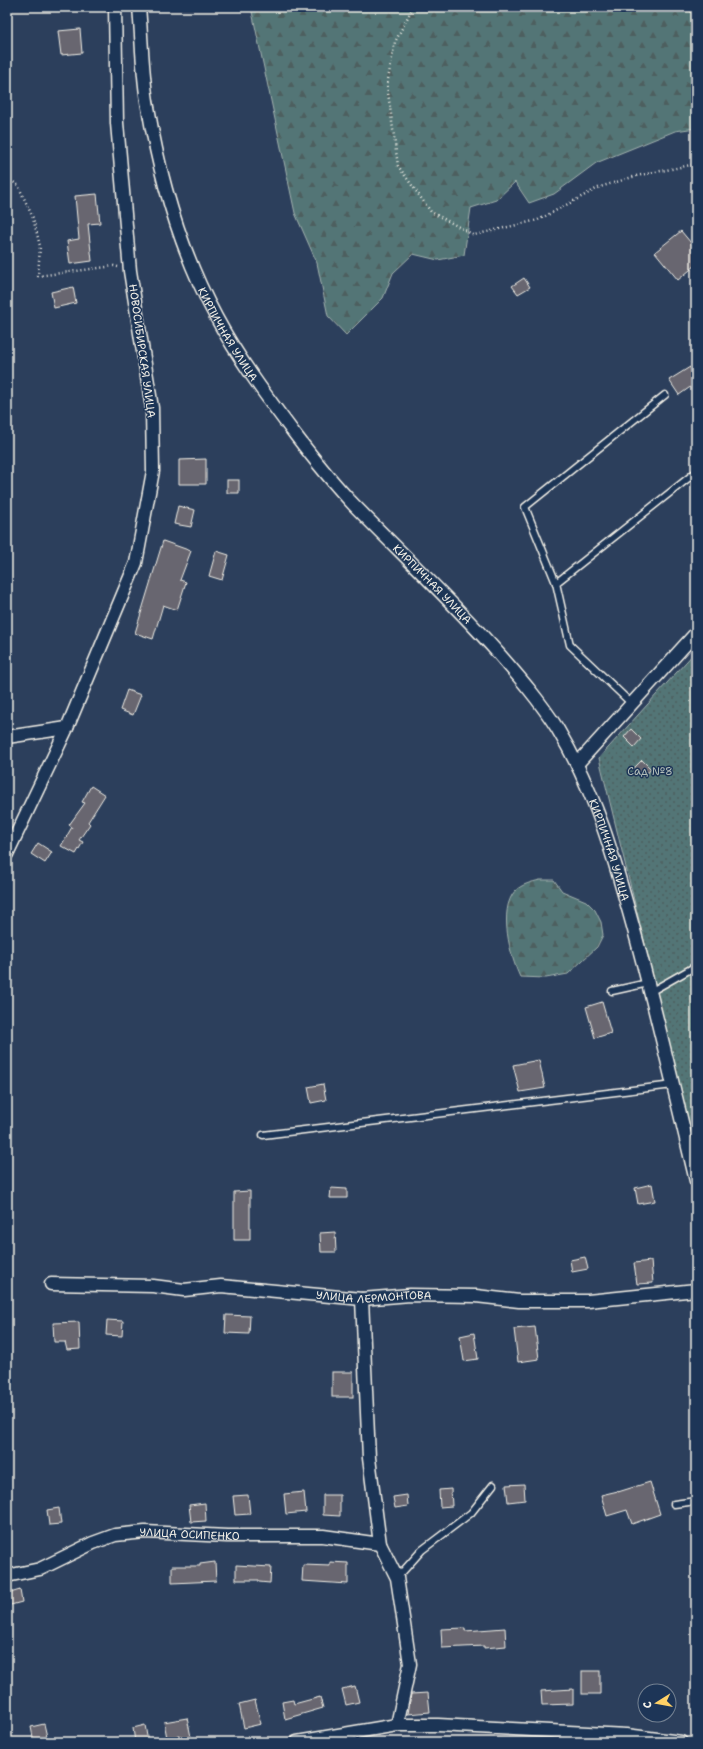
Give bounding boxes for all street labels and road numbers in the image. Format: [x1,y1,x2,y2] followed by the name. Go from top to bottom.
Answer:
[125,283,159,419] street label: НОВОСИБИРСКАЯ УЛИЦА
[195,285,261,384] street label: КИРПИЧНАЯ УЛИЦА
[390,541,475,627] street label: КИРПИЧНАЯ УЛИЦА
[585,797,633,903] street label: КИРПИЧНАЯ УЛИЦА
[316,1287,432,1307] street label: УЛИЦА ЛЕРМОНТОВА
[139,1524,240,1544] street label: УЛИЦА ОСИПЕНКО

